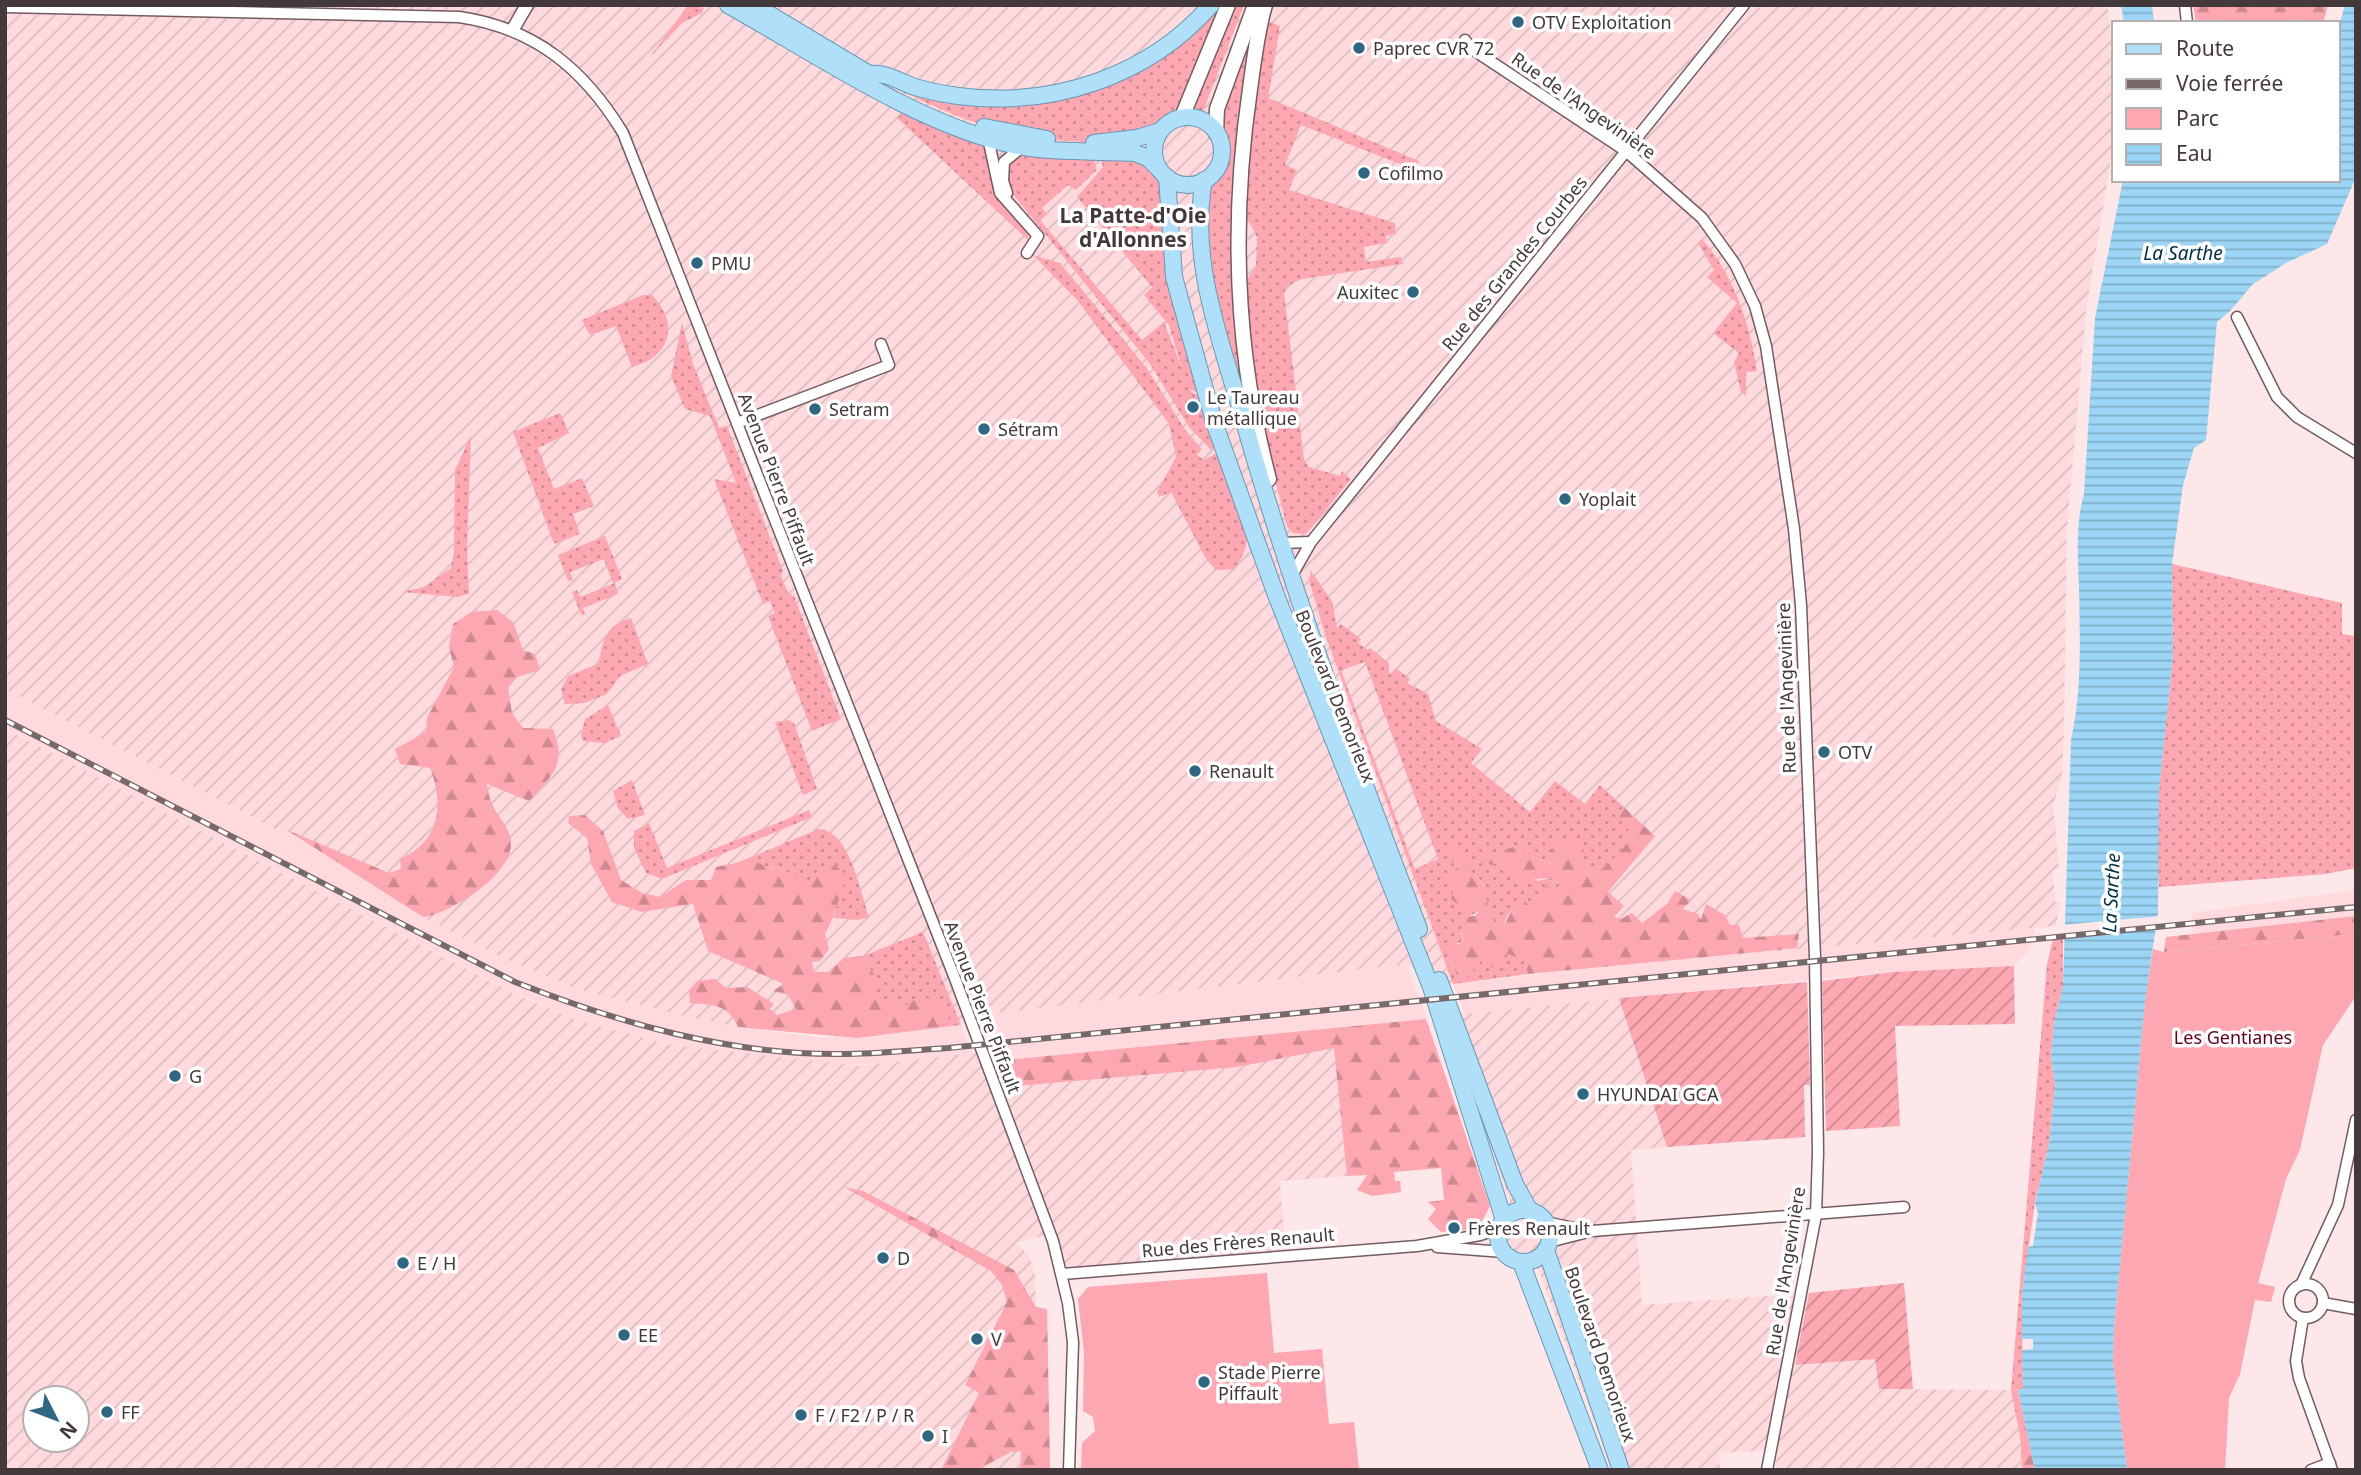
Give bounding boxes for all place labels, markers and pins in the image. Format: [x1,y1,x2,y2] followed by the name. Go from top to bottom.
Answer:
[1532,10,1672,34] place label: OTV Exploitation
[1510,14,1526,30] marker: OTV Exploitation
[1373,36,1494,60] place label: Paprec CVR 72
[1351,40,1367,56] marker: Paprec CVR 72
[1378,161,1443,185] place label: Cofilmo
[1356,165,1372,181] marker: Cofilmo
[711,251,751,275] place label: PMU
[689,255,705,271] marker: PMU
[1337,280,1399,304] place label: Auxitec
[1405,284,1421,300] marker: Auxitec
[1207,385,1300,430] place label: Le Taureau métallique
[829,397,890,421] place label: Setram
[1185,399,1201,415] marker: Le Taureau métallique
[807,401,823,417] marker: Setram
[998,417,1059,441] place label: Sétram
[976,421,992,437] marker: Sétram
[1579,487,1637,511] place label: Yoplait
[1557,491,1573,507] marker: Yoplait
[1838,740,1873,764] place label: OTV
[1816,744,1832,760] marker: OTV
[1209,759,1274,783] place label: Renault
[1187,763,1203,779] marker: Renault
[189,1064,202,1088] place label: G
[167,1068,183,1084] marker: G
[1597,1082,1719,1106] place label: HYUNDAI GCA
[1575,1086,1591,1102] marker: HYUNDAI GCA
[1468,1216,1590,1240] place label: Frères Renault
[1446,1220,1462,1236] marker: Frères Renault
[897,1246,910,1270] place label: D
[875,1250,891,1266] marker: D
[417,1251,456,1275] place label: E / H
[395,1255,411,1271] marker: E / H
[638,1323,658,1347] place label: EE
[616,1327,632,1343] marker: EE
[991,1327,1002,1351] place label: V
[969,1331,985,1347] marker: V
[1218,1360,1321,1405] place label: Stade Pierre Piffault
[1196,1374,1212,1390] marker: Stade Pierre Piffault
[121,1400,140,1424] place label: FF
[815,1403,914,1427] place label: F / F2 / P / R
[99,1404,115,1420] marker: FF
[793,1407,809,1423] marker: F / F2 / P / R
[942,1424,948,1448] place label: I
[920,1428,936,1444] marker: I

